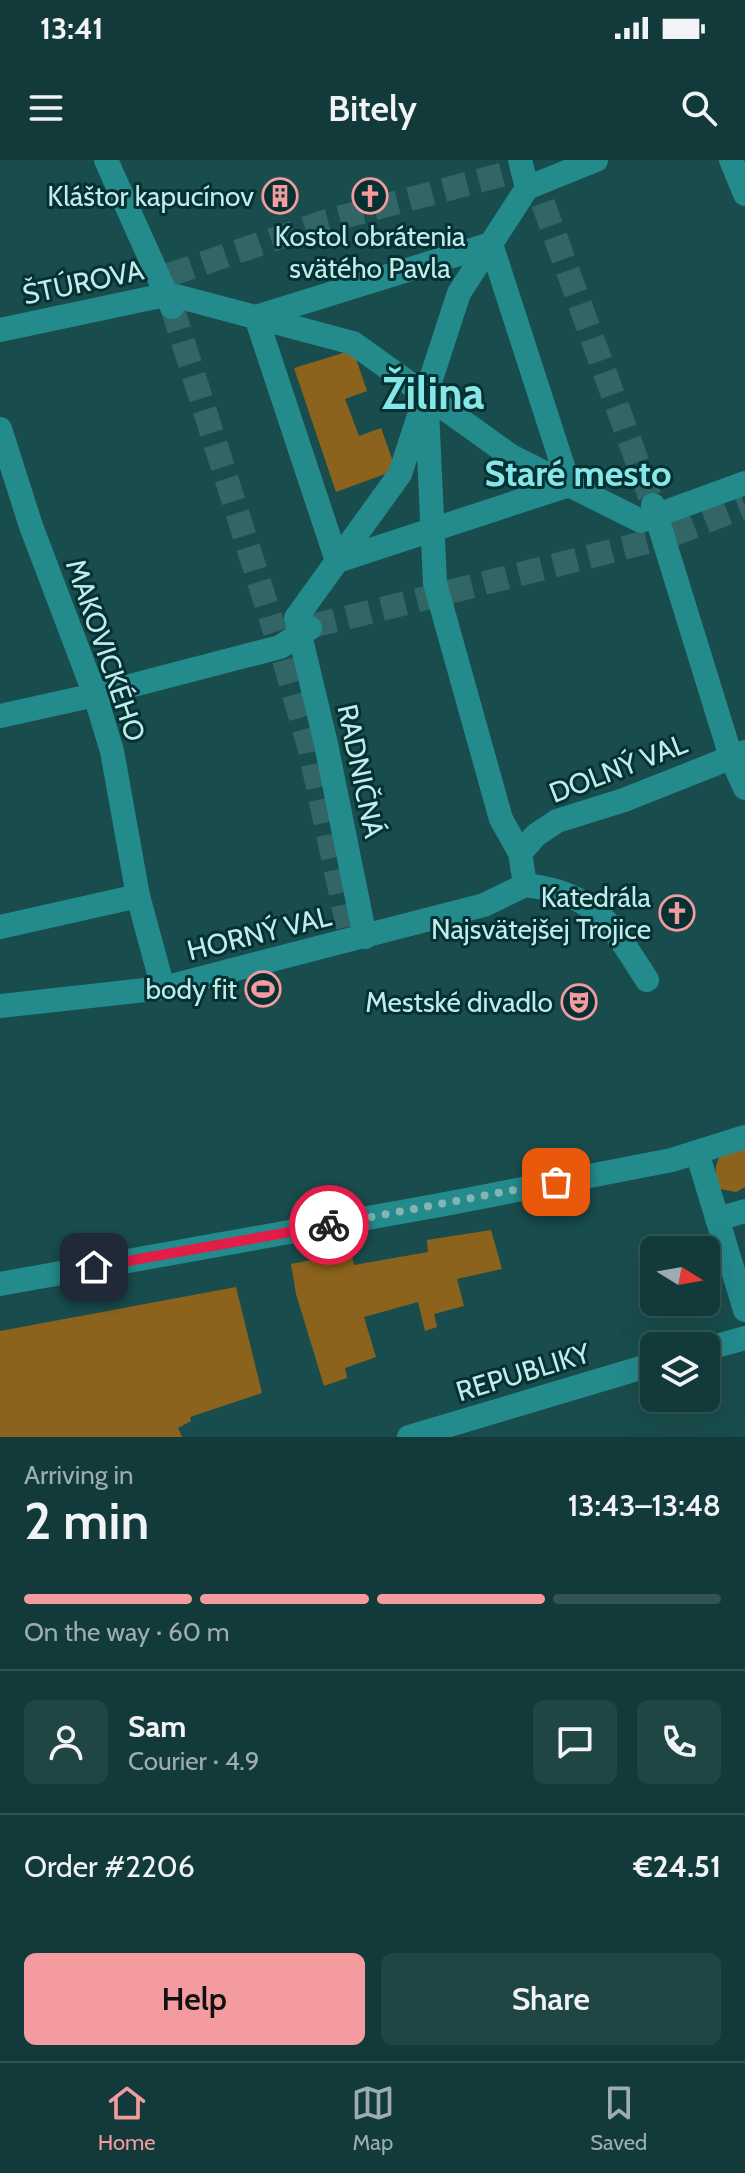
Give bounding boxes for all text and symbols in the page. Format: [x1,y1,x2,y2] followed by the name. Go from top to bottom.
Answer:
[40,10,103,47] text: 13:41
[24,86,68,130] icon: menu
[328,86,417,130] text: Bitely
[677,86,721,130] icon: search
[261,177,299,215] building icon: Kláštor kapucínov
[351,177,389,215] church icon: Kostol obrátenia svätého Pavla
[47,179,254,213] place label: Kláštor kapucínov
[275,219,466,285] place label: Kostol obrátenia svätého Pavla
[19,252,147,311] street label: ŠTÚROVA
[382,366,484,420] district label: Žilina
[485,451,671,495] district label: Staré mesto
[59,554,153,746] street label: MAKOVICKÉHO
[330,701,392,842] street label: RADNIČNÁ
[544,726,692,810] street label: DOLNÝ VAL
[431,880,652,946] place label: Katedrála Najsvätejšej Trojice
[658,894,696,932] church icon: Katedrála Najsvätejšej Trojice
[184,899,334,967] street label: HORNÝ VAL
[244,970,282,1008] sports icon: body fit
[145,972,237,1006] place label: body fit
[560,983,598,1021] theatre icon: Mestské divadlo
[365,985,553,1019] place label: Mestské divadlo
[522,1148,590,1216] pin
[534,1160,578,1204] icon: bag
[289,1185,369,1265] courier
[307,1203,351,1247] icon: bike
[60,1233,128,1301] pin
[640,1236,720,1316] north arrow
[640,1236,720,1412] map controls
[72,1245,116,1289] icon: home
[640,1332,720,1412] button: layers
[452,1335,595,1408] street label: REPUBLIKY
[24,1459,134,1491] text: Arriving in
[568,1487,721,1524] text: 13:43–13:48
[24,1489,149,1552] text: 2 min
[24,1616,230,1648] text: On the way · 60 m
[24,1700,108,1784] button: person
[533,1700,617,1784] button: chat
[637,1700,721,1784] button: phone
[128,1708,186,1745] text: Sam
[128,1745,260,1777] text: Courier · 4.9
[24,1848,195,1885] text: Order #2206
[633,1848,721,1885] text: €24.51
[24,1953,365,2045] button: Help
[381,1953,721,2045] button: Share
[98,2081,156,2156] tab: Home
[351,2081,395,2156] tab: Map
[590,2081,647,2156] tab: Saved

